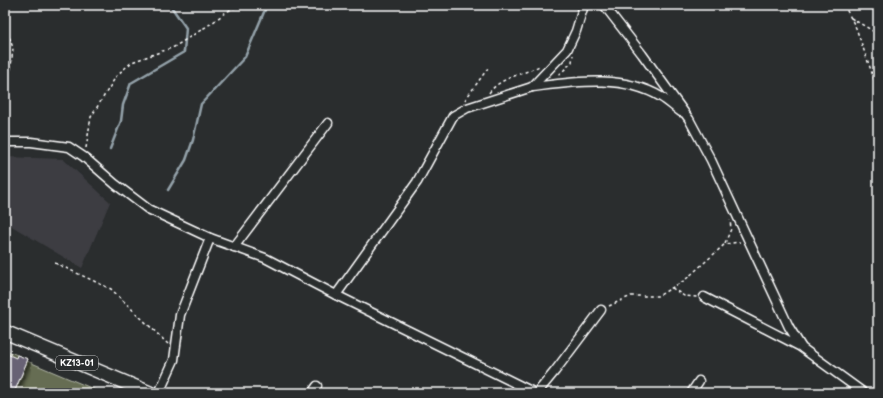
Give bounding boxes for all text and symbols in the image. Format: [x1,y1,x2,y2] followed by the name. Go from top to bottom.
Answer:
[56,356,98,370] road number: KZ13-01

